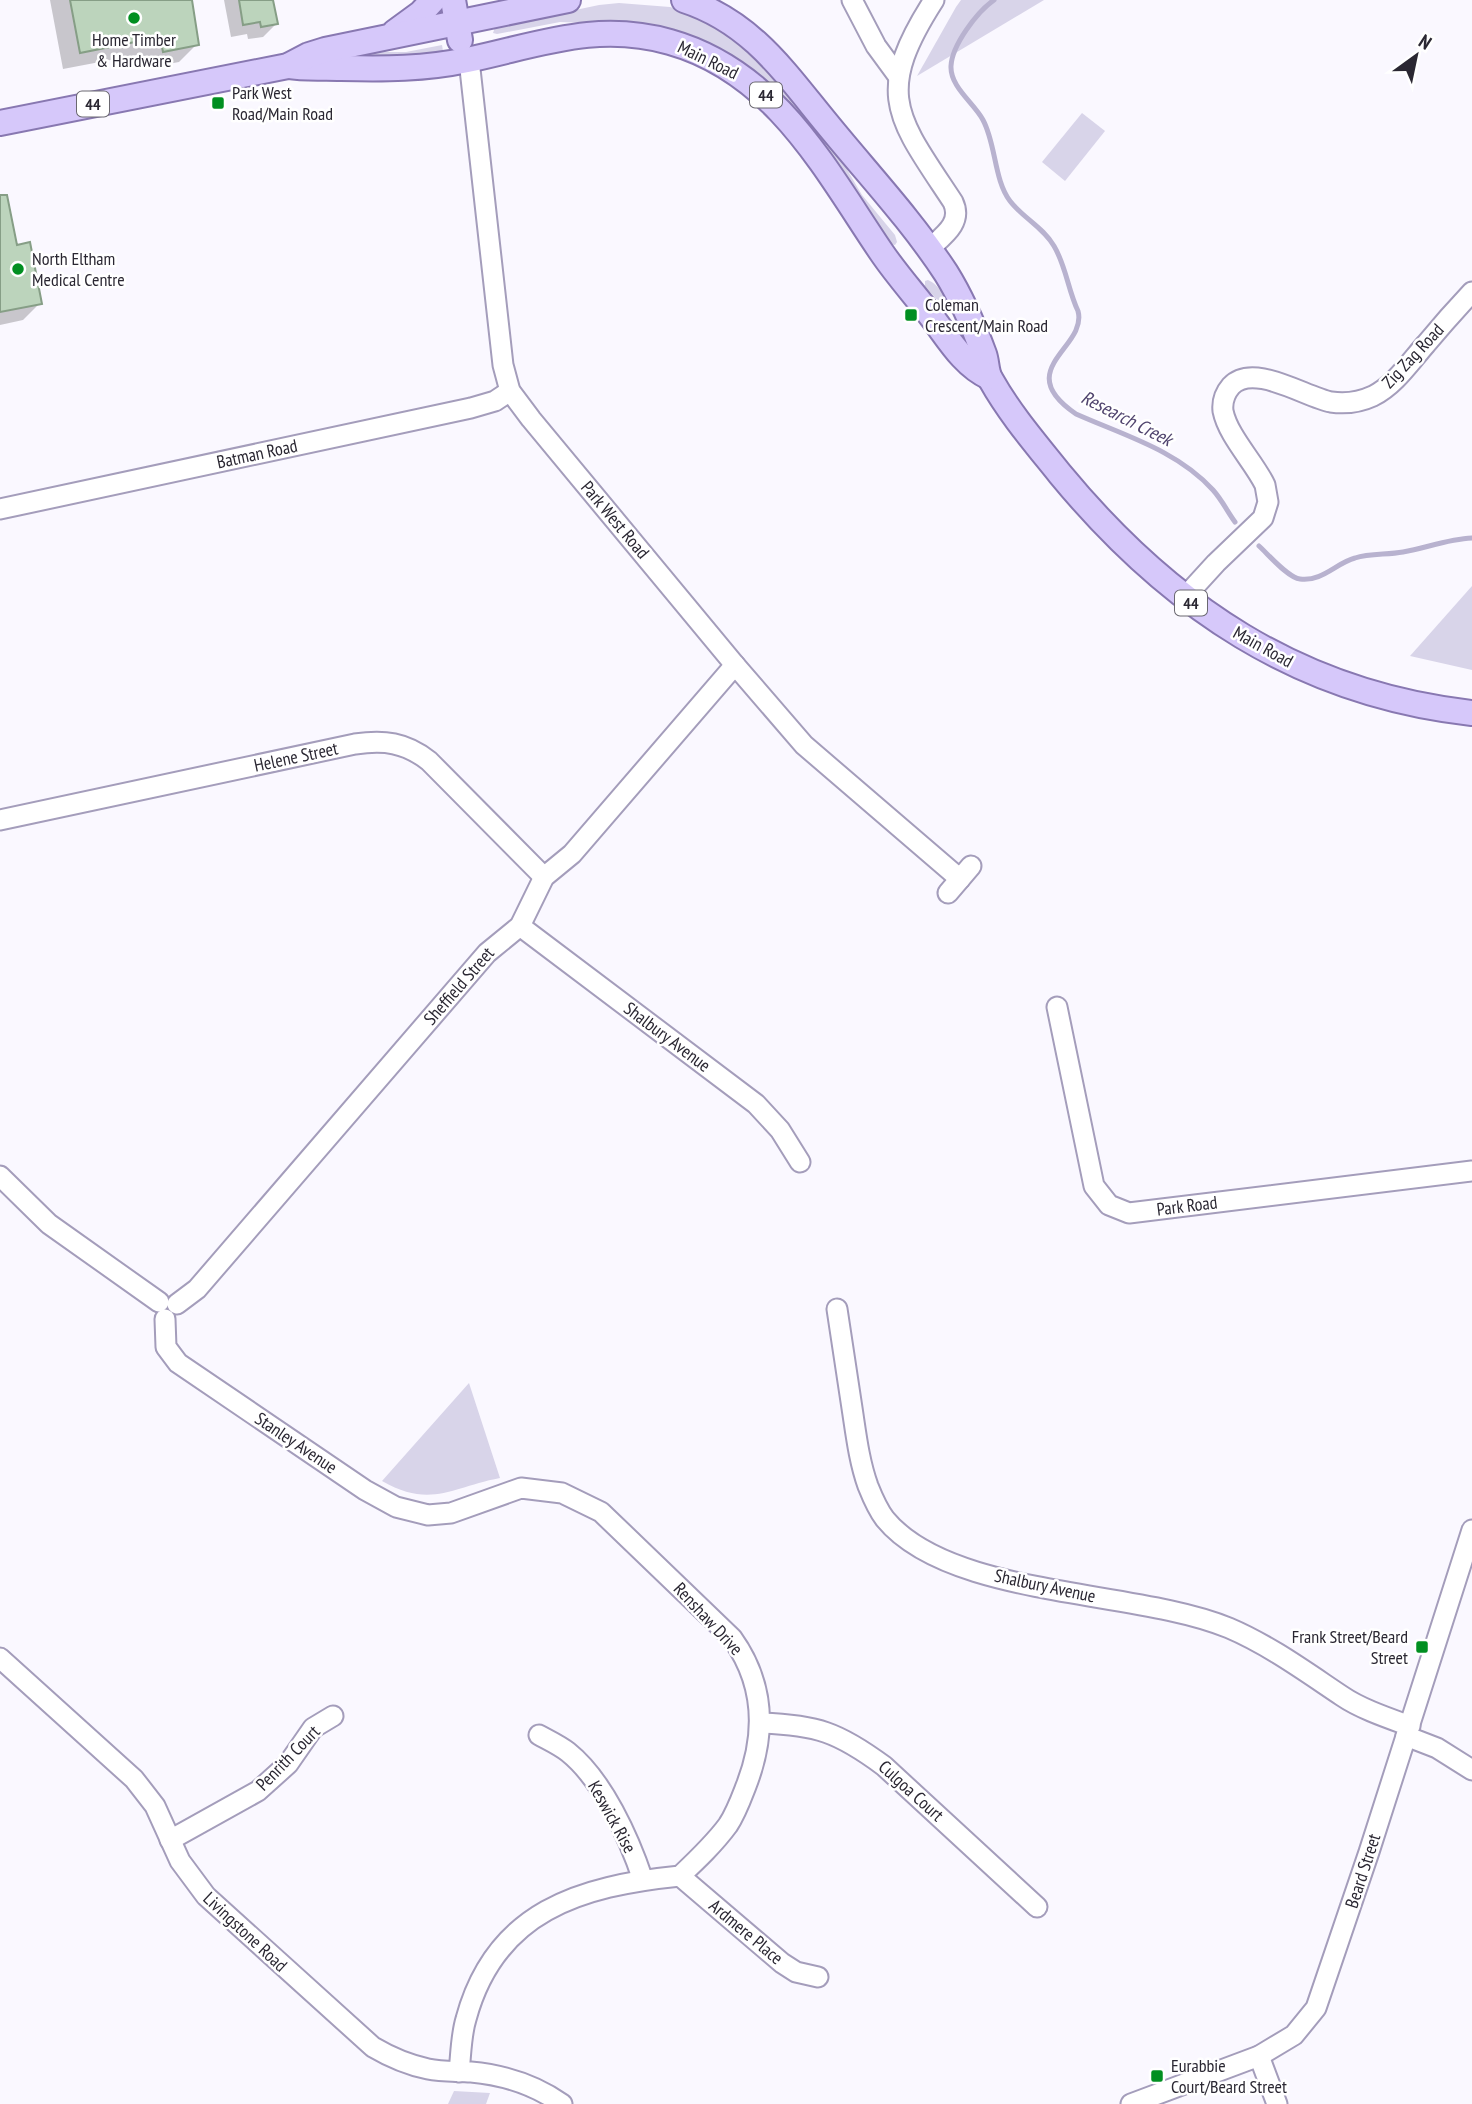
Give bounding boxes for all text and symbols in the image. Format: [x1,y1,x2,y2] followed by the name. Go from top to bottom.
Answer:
[126,10,142,26] marker: Home Timber & Hardware
[1381,21,1451,91] north arrow
[92,28,176,72] place label: Home Timber & Hardware
[1414,29,1436,55] text: N
[674,35,742,84] street label: Main Road
[232,81,333,125] place label: Park West Road/Main Road
[750,82,782,108] road number: 44
[77,92,109,116] road number: 44
[210,95,226,111] marker: Park West Road/Main Road
[32,247,125,291] place label: North Eltham Medical Centre
[10,261,26,277] marker: North Eltham Medical Centre
[925,293,1048,337] place label: Coleman Crescent/Main Road
[903,307,919,323] marker: Coleman Crescent/Main Road
[1377,318,1448,393] street label: Zig Zag Road
[1077,385,1179,452] water label: Research Creek
[214,434,299,473] street label: Batman Road
[576,476,654,563] street label: Park West Road
[1175,590,1207,616] road number: 44
[1229,621,1297,672] street label: Main Road
[252,736,340,777] street label: Helene Street
[418,942,499,1029] street label: Sheffield Street
[619,997,715,1077] street label: Shalbury Avenue
[1155,1190,1219,1221] street label: Park Road
[251,1407,342,1478] street label: Stanley Avenue
[992,1564,1098,1607] street label: Shalbury Avenue
[669,1577,748,1660] street label: Renshaw Drive
[1292,1625,1408,1669] place label: Frank Street/Beard Street
[1414,1639,1430,1655] marker: Frank Street/Beard Street
[251,1720,324,1795] street label: Penrith Court
[874,1755,949,1826] street label: Culgoa Court
[583,1777,642,1857] street label: Keswick Rise
[1340,1831,1385,1911] street label: Beard Street
[199,1887,292,1976] street label: Livingstone Road
[705,1894,788,1969] street label: Ardmere Place
[1171,2054,1287,2098] place label: Eurabbie Court/Beard Street
[1149,2068,1165,2084] marker: Eurabbie Court/Beard Street

